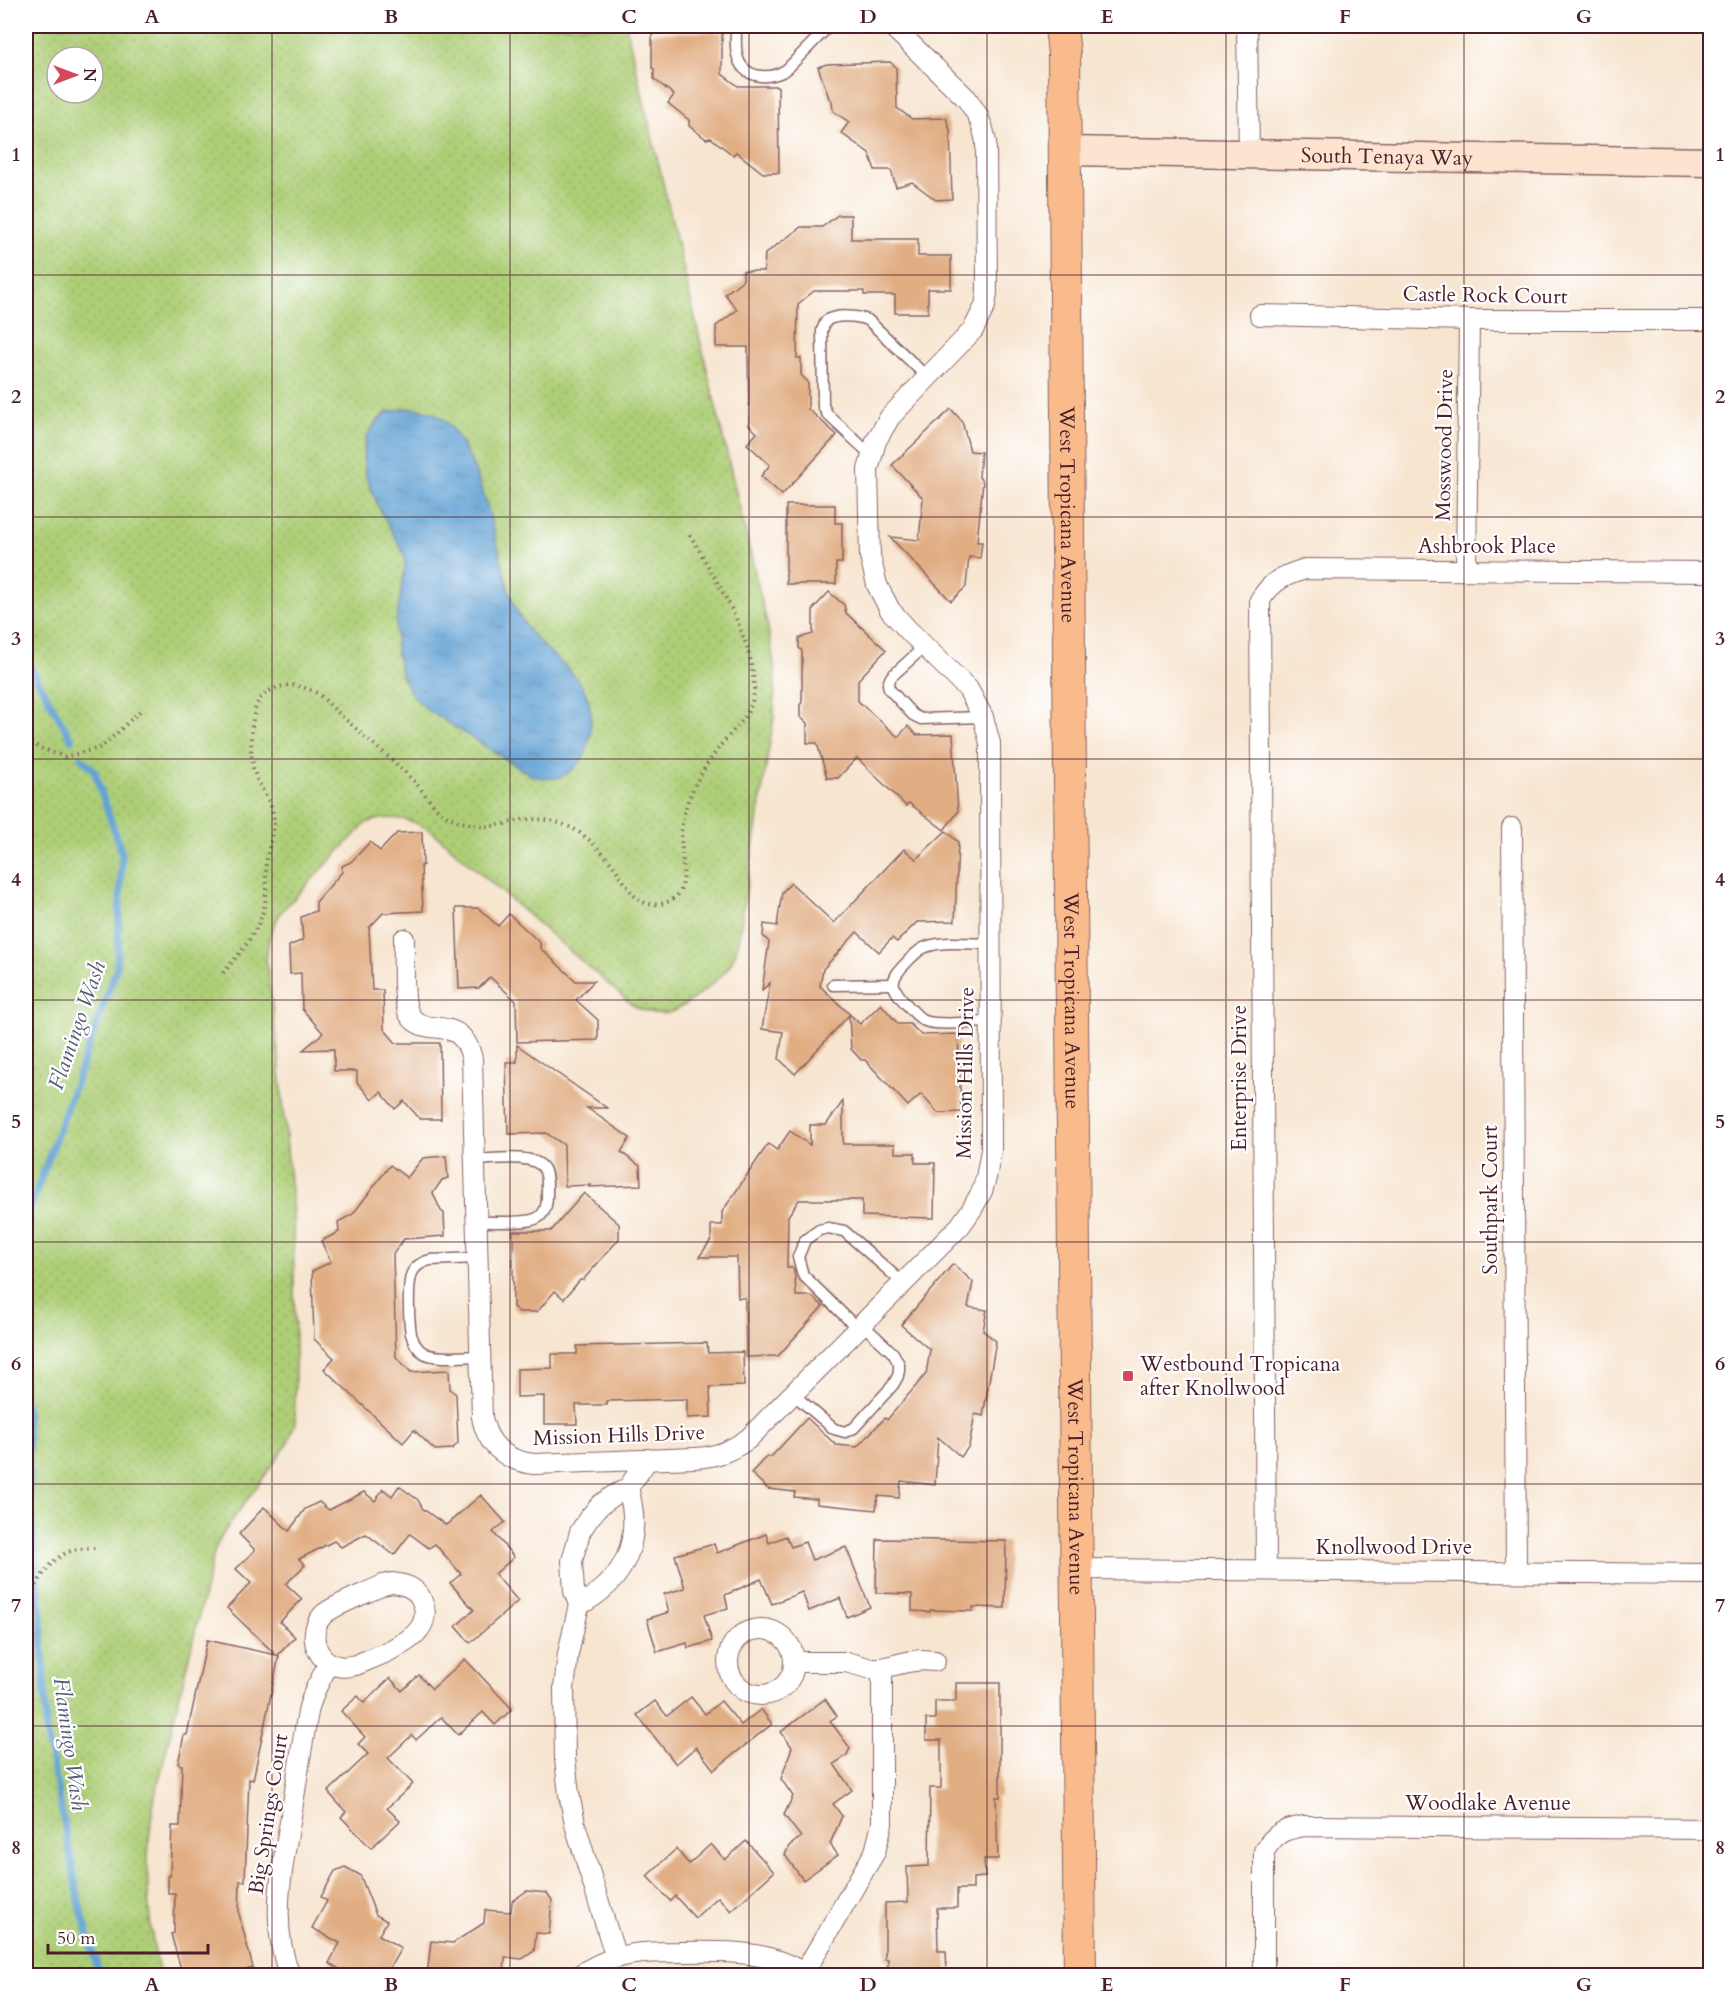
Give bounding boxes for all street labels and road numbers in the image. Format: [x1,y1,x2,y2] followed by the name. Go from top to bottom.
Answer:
[1300,141,1473,173] street label: South Tenaya Way
[1402,280,1568,311] street label: Castle Rock Court
[1429,369,1460,521] street label: Mosswood Drive
[1052,405,1083,623] street label: West Tropicana Avenue
[1418,532,1556,561] street label: Ashbrook Place
[1056,891,1087,1109] street label: West Tropicana Avenue
[949,987,982,1159] street label: Mission Hills Drive
[1225,1005,1254,1151] street label: Enterprise Drive
[1476,1125,1505,1275] street label: Southpark Court
[1060,1377,1091,1595] street label: West Tropicana Avenue
[532,1418,706,1453] street label: Mission Hills Drive
[1316,1533,1472,1562] street label: Knollwood Drive
[241,1731,296,1897] street label: Big Springs Court
[1404,1789,1571,1818] street label: Woodlake Avenue

